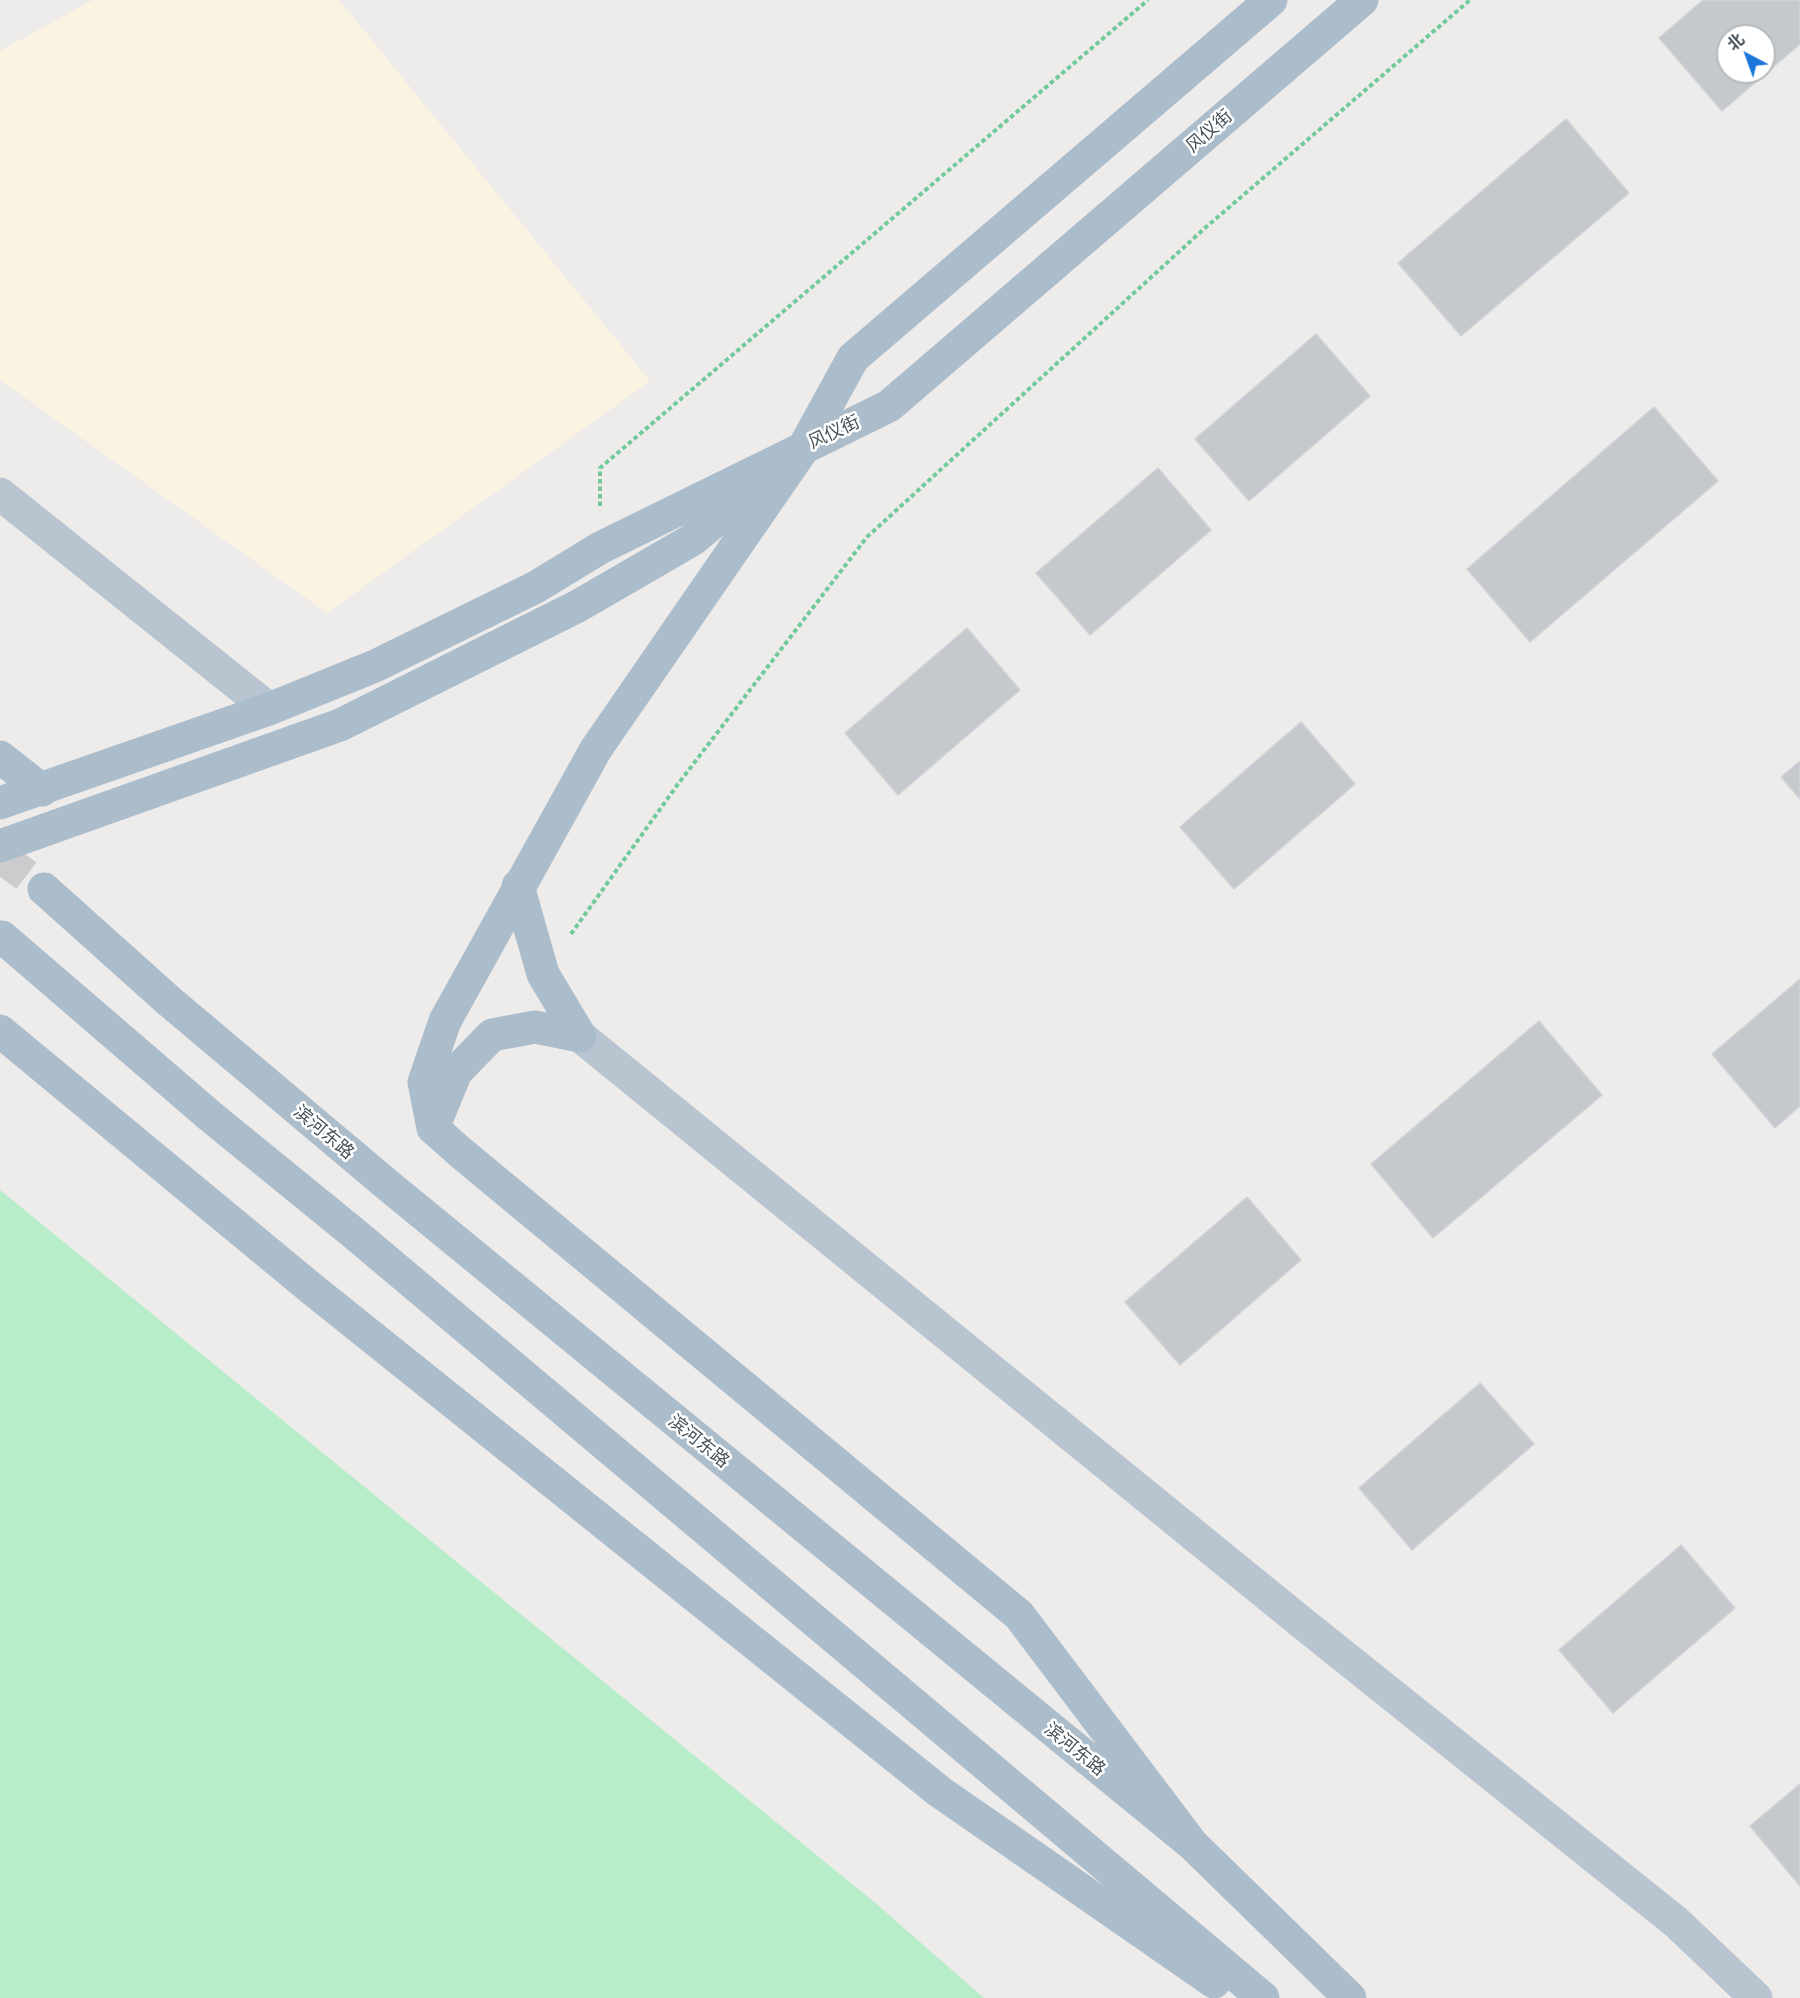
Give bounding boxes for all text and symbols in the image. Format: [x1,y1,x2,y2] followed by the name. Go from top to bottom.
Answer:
[1716,24,1776,84] north arrow
[1723,29,1747,54] text: 北
[1182,105,1236,157] street label: 风仪街
[805,411,863,453] street label: 风仪街
[289,1101,359,1163] street label: 滨河东路
[664,1410,734,1472] street label: 滨河东路
[1040,1718,1110,1780] street label: 滨河东路

